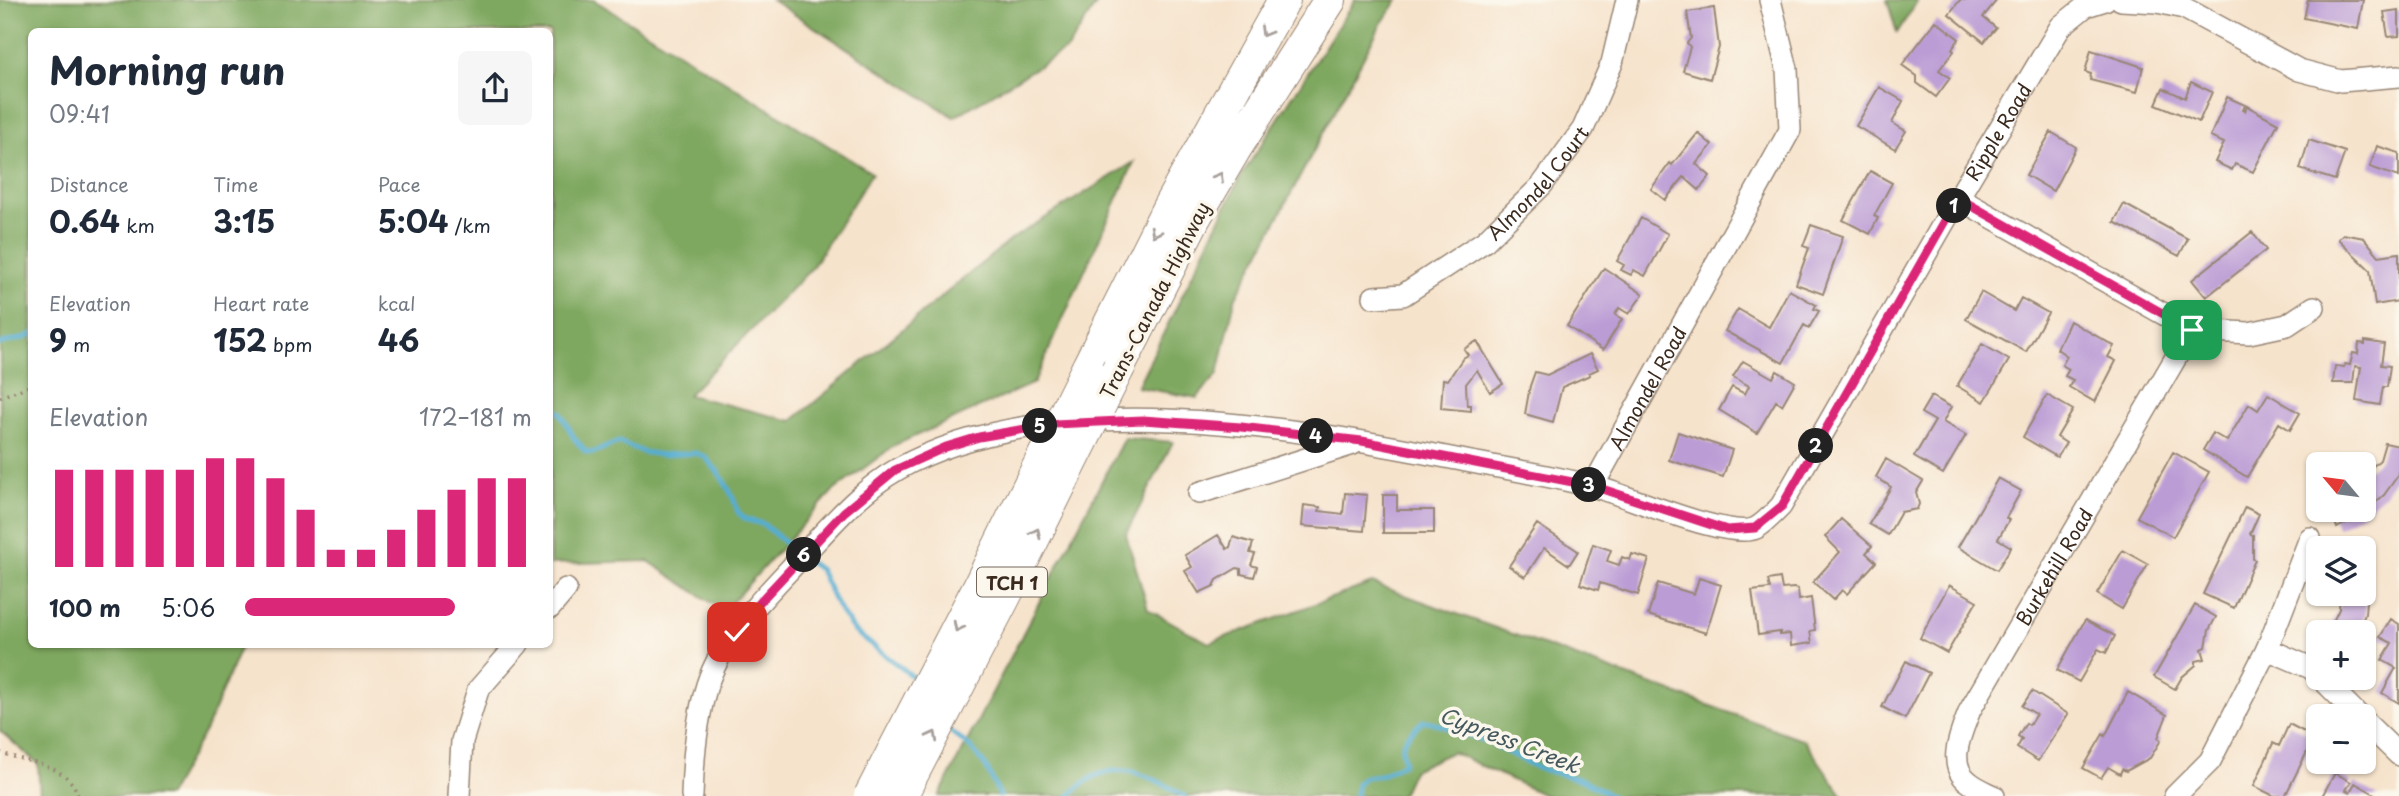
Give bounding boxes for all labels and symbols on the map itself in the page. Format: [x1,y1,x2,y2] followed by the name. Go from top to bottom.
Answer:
[1261,25,1274,38] one-way arrow
[1958,78,2038,186] street label: Ripple Road
[1480,120,1595,246] street label: Almondel Court
[1211,171,1224,184] one-way arrow
[1937,188,1972,224] pin: 1
[1092,196,1216,404] street label: Trans-Canada Highway
[1150,225,1163,238] one-way arrow
[2162,300,2222,360] pin
[1602,321,1693,455] street label: Almondel Road
[1023,408,1058,444] pin: 5
[1298,418,1334,453] pin: 4
[1798,428,1834,464] pin: 2
[2306,452,2376,522] north arrow
[1572,468,1606,503] pin: 3
[2008,503,2099,630] street label: Burkehill Road
[1028,528,1042,540] one-way arrow
[786,538,822,572] pin: 6
[977,568,1047,596] road number: TCH 1
[707,602,767,662] pin
[953,620,967,632] one-way arrow
[1435,698,1586,781] water label: Cypress Creek
[925,730,938,743] one-way arrow

